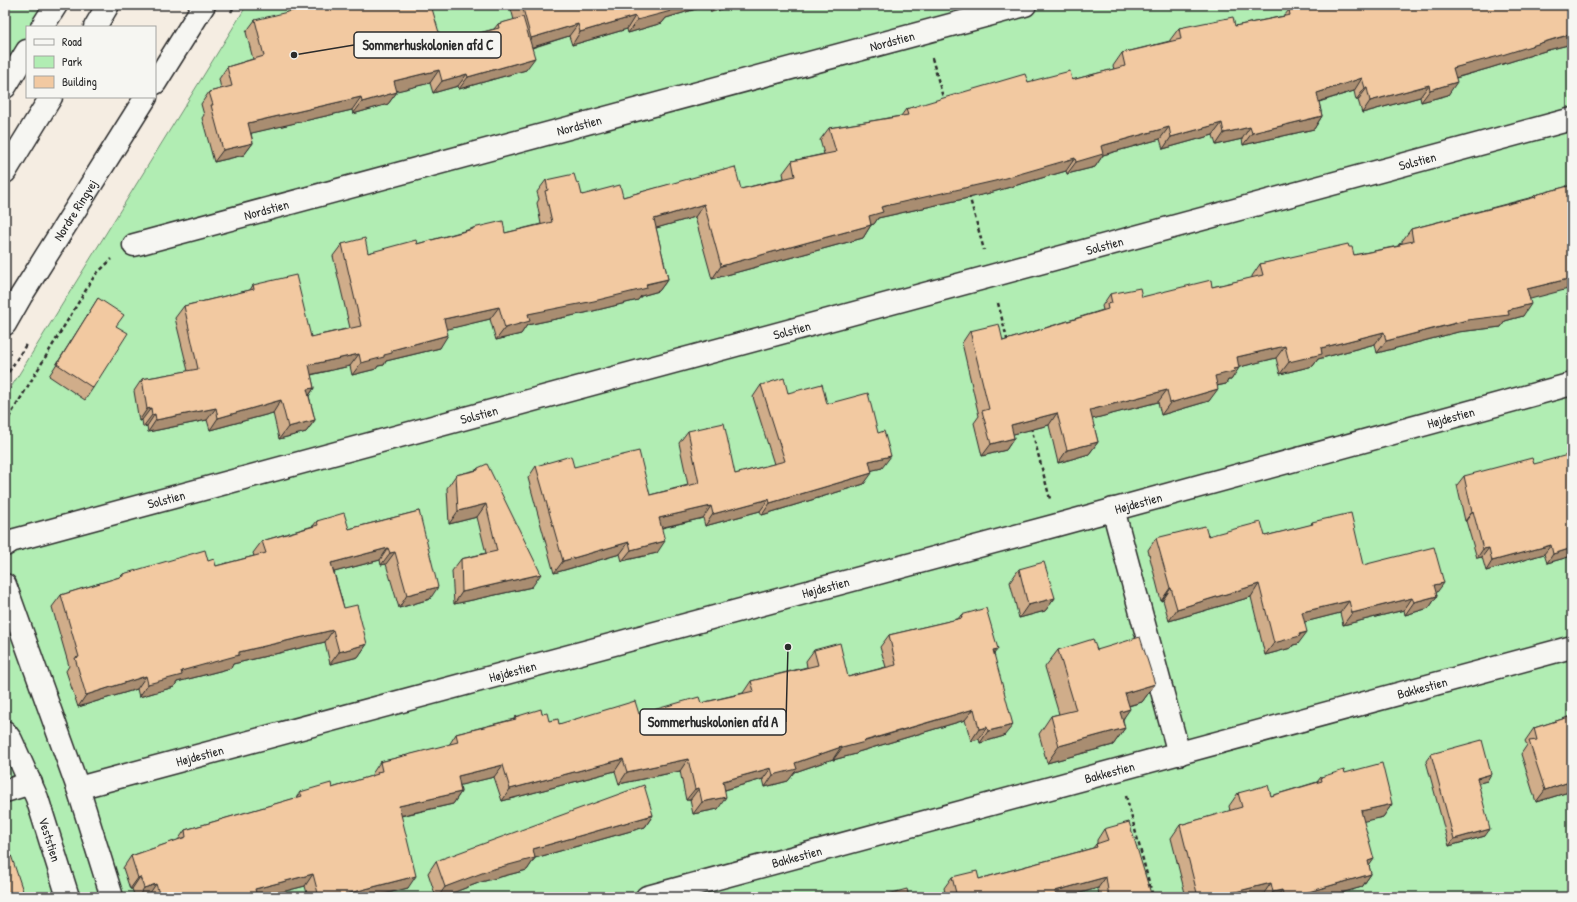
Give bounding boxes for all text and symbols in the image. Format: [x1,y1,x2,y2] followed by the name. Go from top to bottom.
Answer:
[26,26,156,98] legend
[868,26,917,55] street label: Nordstien
[354,32,501,58] callout: Sommerhuskolonien afd C
[62,33,82,50] text: Road
[362,35,494,54] text: Sommerhuskolonien afd C
[62,53,82,70] text: Park
[62,73,97,90] text: Building
[555,110,604,140] street label: Nordstien
[1397,147,1438,174] street label: Solstien
[49,176,101,244] street label: Nordre Ringvej
[242,195,291,224] street label: Nordstien
[1084,232,1125,259] street label: Solstien
[771,316,813,344] street label: Solstien
[458,401,500,428] street label: Solstien
[1425,402,1477,432] street label: Højdestien
[145,485,187,513] street label: Solstien
[1113,488,1164,518] street label: Højdestien
[800,572,851,602] street label: Højdestien
[487,656,538,686] street label: Højdestien
[1395,672,1449,703] street label: Bakkestien
[640,709,786,735] callout: Sommerhuskolonien afd A
[648,712,778,731] text: Sommerhuskolonien afd A
[174,740,225,770] street label: Højdestien
[1082,757,1137,787] street label: Bakkestien
[35,815,65,864] street label: Veststien
[770,841,824,872] street label: Bakkestien

